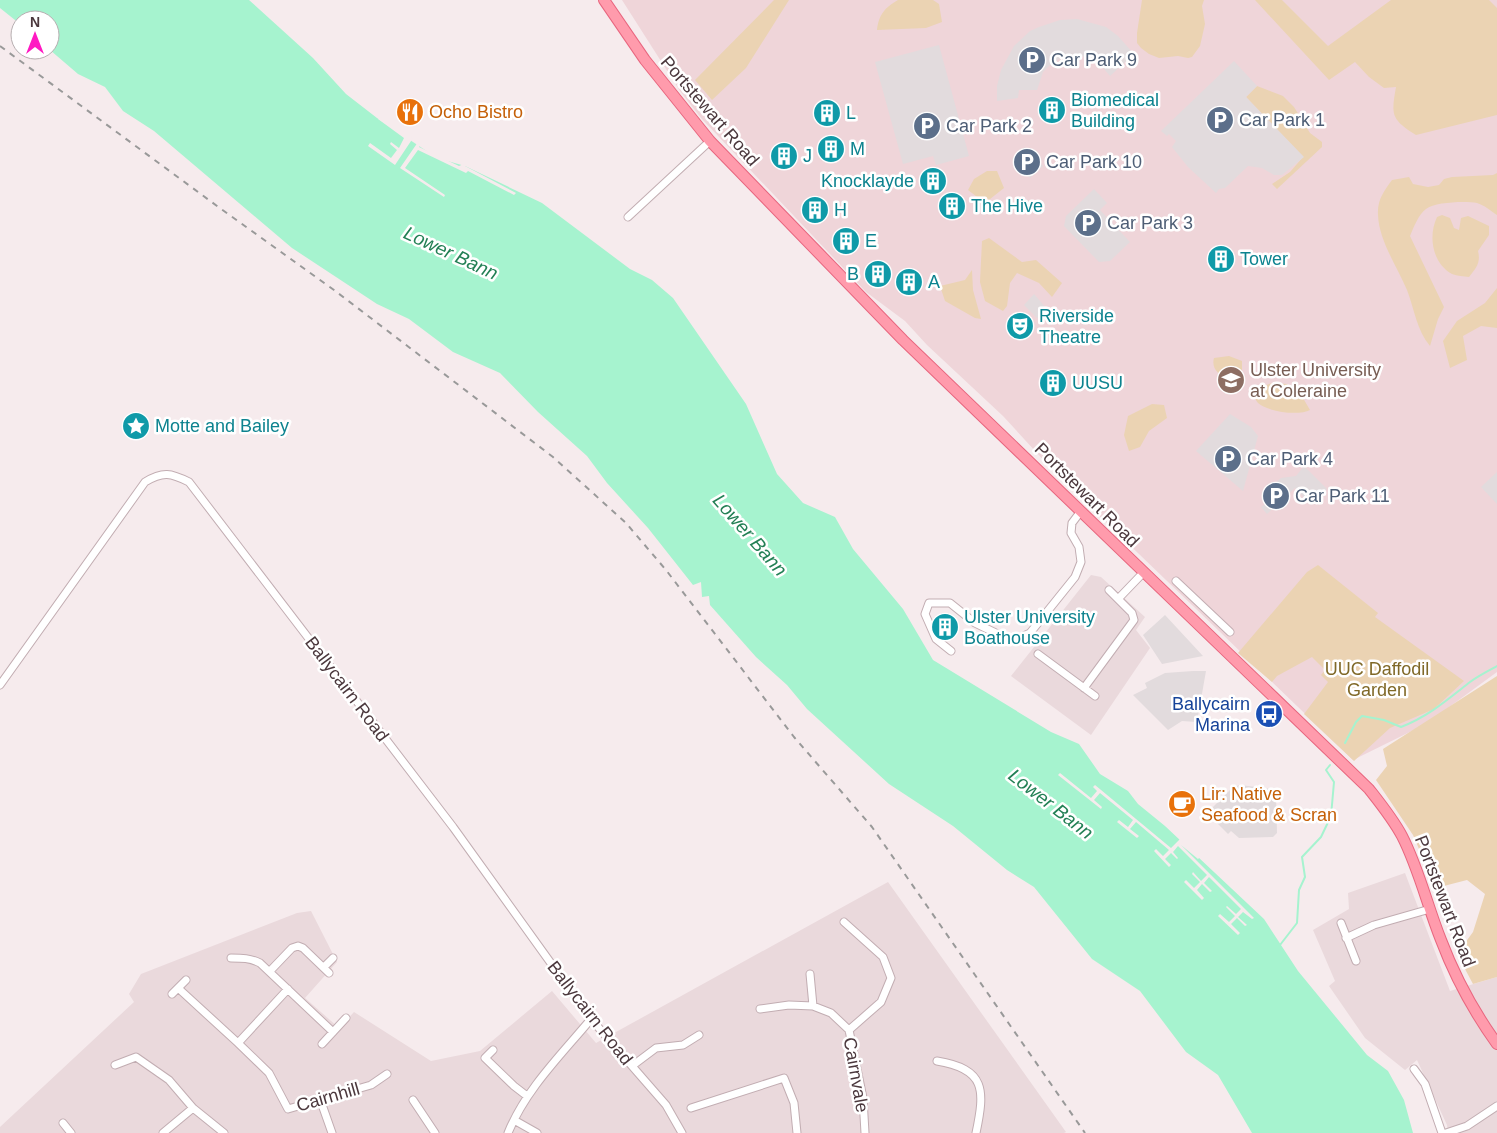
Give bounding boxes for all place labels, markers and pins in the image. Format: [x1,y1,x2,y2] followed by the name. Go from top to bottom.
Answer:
[1017,45,1047,75] parking icon: Car Park 9
[1051,50,1137,70] place label: Car Park 9
[1071,90,1159,131] place label: Biomedical Building
[1037,95,1067,125] building icon: Biomedical Building
[395,97,425,127] restaurant icon: Ocho Bistro
[812,98,842,128] building icon: L
[429,102,523,122] place label: Ocho Bistro
[846,103,856,123] place label: L
[1205,105,1235,135] parking icon: Car Park 1
[1239,110,1325,130] place label: Car Park 1
[912,111,942,141] parking icon: Car Park 2
[946,116,1032,136] place label: Car Park 2
[816,134,846,164] building icon: M
[850,139,865,159] place label: M
[769,141,799,171] building icon: J
[803,146,812,166] place label: J
[1012,147,1042,177] parking icon: Car Park 10
[1046,152,1142,172] place label: Car Park 10
[918,166,948,196] building icon: Knocklayde
[821,171,914,191] place label: Knocklayde
[937,191,967,221] building icon: The Hive
[800,195,830,225] building icon: H
[971,196,1043,216] place label: The Hive
[834,200,847,220] place label: H
[1073,208,1103,238] parking icon: Car Park 3
[1107,213,1193,233] place label: Car Park 3
[831,226,861,256] building icon: E
[865,231,877,251] place label: E
[1206,244,1236,274] building icon: Tower
[1240,249,1288,269] place label: Tower
[863,259,893,289] building icon: B
[847,264,859,284] place label: B
[894,267,924,297] building icon: A
[928,272,940,292] place label: A
[1039,306,1114,347] place label: Riverside Theatre
[1005,311,1035,341] theatre icon: Riverside Theatre
[1250,360,1381,401] place label: Ulster University at Coleraine
[1216,365,1246,395] school or university icon: Ulster University at Coleraine
[1038,368,1068,398] building icon: UUSU
[1072,373,1123,393] place label: UUSU
[121,411,151,441] place icon: Motte and Bailey
[155,416,289,436] place label: Motte and Bailey
[1213,444,1243,474] parking icon: Car Park 4
[1247,449,1333,469] place label: Car Park 4
[1261,481,1291,511] parking icon: Car Park 11
[1295,486,1390,506] place label: Car Park 11
[964,607,1095,648] place label: Ulster University Boathouse
[930,612,960,642] building icon: Ulster University Boathouse
[1172,694,1251,735] place label: Ballycairn Marina
[1254,699,1284,729] bus stop icon: Ballycairn Marina
[1201,784,1337,825] place label: Lir: Native Seafood & Scran
[1167,789,1197,819] cafe icon: Lir: Native Seafood & Scran

